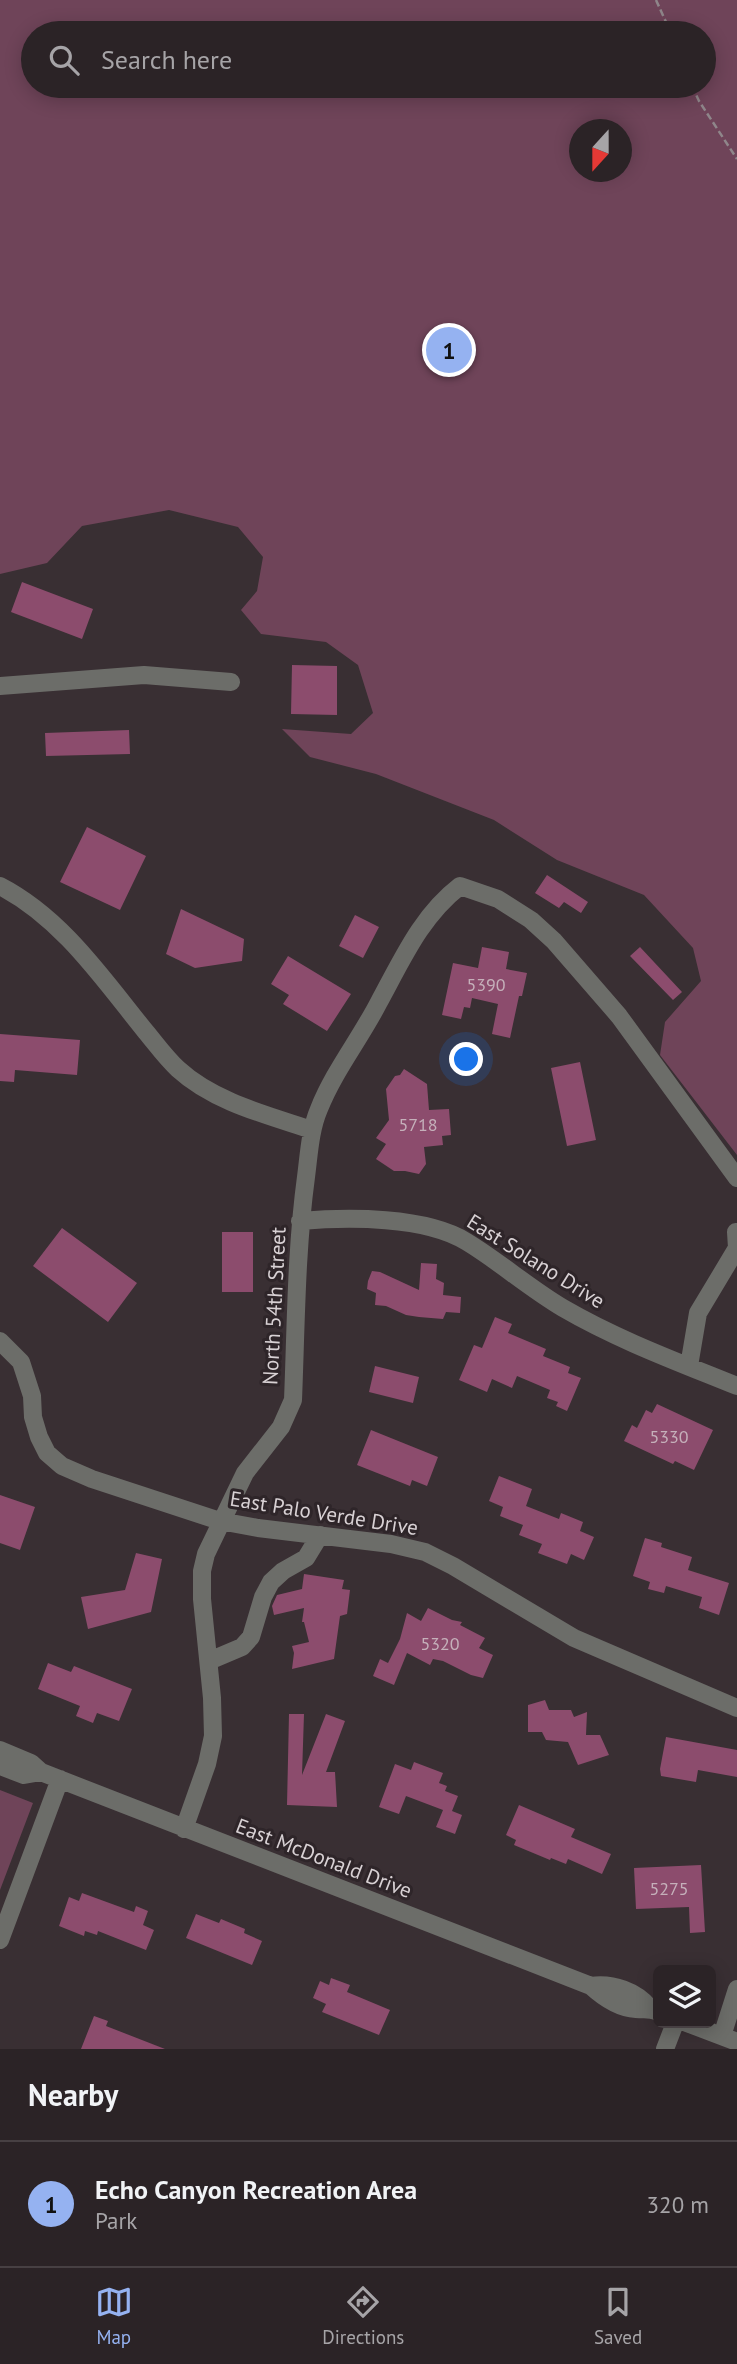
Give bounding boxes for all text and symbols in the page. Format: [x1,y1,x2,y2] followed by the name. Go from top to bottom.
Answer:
[21,21,716,98] search box
[45,41,83,79] icon: search
[101,43,232,76] text: Search here
[569,119,632,182] north arrow
[426,324,472,376] pin: 1
[466,973,506,996] house number: 5390
[449,1042,483,1076] your location
[398,1113,438,1136] house number: 5718
[462,1208,610,1314] street label: East Solano Drive
[256,1226,292,1386] street label: North 54th Street
[649,1425,689,1448] house number: 5330
[228,1485,420,1541] street label: East Palo Verde Drive
[420,1632,460,1655] house number: 5320
[232,1812,416,1904] street label: East McDonald Drive
[649,1877,689,1900] house number: 5275
[653,1965,716,2028] map controls
[653,1965,716,2028] button: layers
[28,2075,118,2114] text: Nearby
[95,2173,417,2206] text: Echo Canyon Recreation Area
[44,2190,58,2219] text: 1
[647,2190,709,2219] text: 320 m
[95,2206,137,2235] text: Park
[95,2283,133,2349] tab: Map
[322,2283,404,2349] tab: Directions
[594,2283,642,2349] tab: Saved

